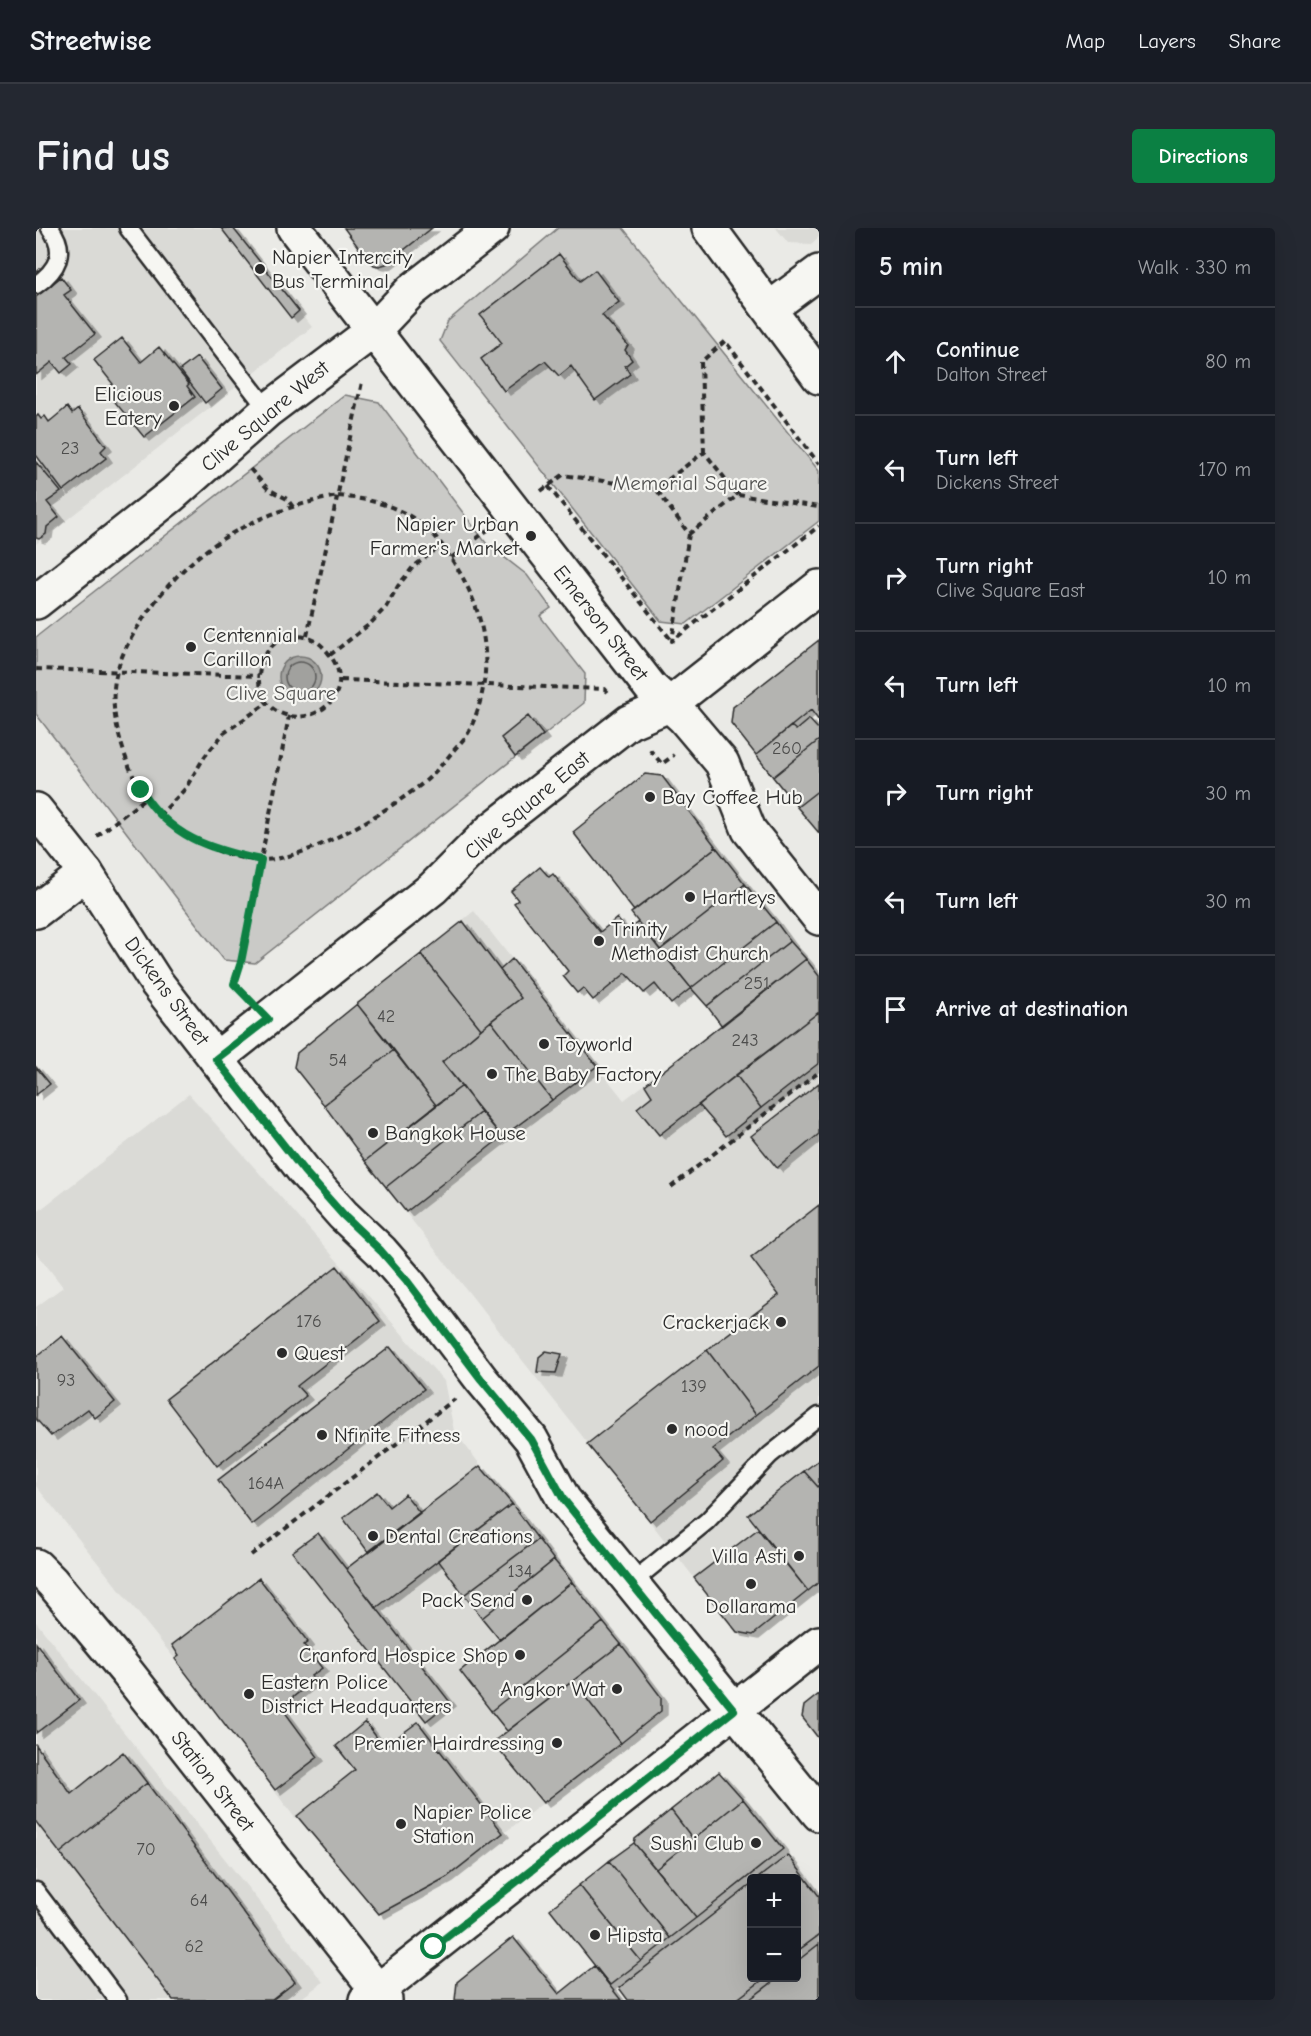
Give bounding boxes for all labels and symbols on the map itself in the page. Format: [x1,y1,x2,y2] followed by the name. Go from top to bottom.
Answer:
[272,245,413,293] place label: Napier Intercity Bus Terminal
[253,262,267,276] marker: Napier Intercity Bus Terminal
[196,355,335,477] street label: Clive Square West
[95,382,163,430] place label: Elicious Eatery
[167,399,181,413] marker: Elicious Eatery
[61,438,79,459] house number: 23
[613,471,767,495] park label: Memorial Square
[370,512,520,560] place label: Napier Urban Farmer's Market
[524,529,538,543] marker: Napier Urban Farmer's Market
[548,560,654,686] street label: Emerson Street
[203,623,297,671] place label: Centennial Carillon
[184,640,198,654] marker: Centennial Carillon
[226,681,336,705] park label: Clive Square
[772,738,802,759] house number: 260
[460,745,595,864] street label: Clive Square East
[127,776,153,802] route end
[662,785,803,809] place label: Bay Coffee Hub
[643,790,657,804] marker: Bay Coffee Hub
[702,885,776,909] place label: Hartleys
[683,890,697,904] marker: Hartleys
[611,917,769,965] place label: Trinity Methodist Church
[120,932,215,1051] street label: Dickens Street
[592,934,606,948] marker: Trinity Methodist Church
[744,973,770,994] house number: 251
[377,1006,395,1027] house number: 42
[731,1030,759,1051] house number: 243
[556,1032,633,1056] place label: Toyworld
[537,1037,551,1051] marker: Toyworld
[329,1050,347,1071] house number: 54
[504,1062,662,1086] place label: The Baby Factory
[485,1067,499,1081] marker: The Baby Factory
[385,1121,526,1145] place label: Bangkok House
[366,1126,380,1140] marker: Bangkok House
[663,1310,769,1334] place label: Crackerjack
[296,1311,322,1332] house number: 176
[774,1315,788,1329] marker: Crackerjack
[294,1341,346,1365] place label: Quest
[275,1346,289,1360] marker: Quest
[57,1370,75,1391] house number: 93
[681,1376,707,1397] house number: 139
[684,1417,729,1441] place label: nood
[665,1422,679,1436] marker: nood
[334,1423,460,1447] place label: Nfinite Fitness
[315,1428,329,1442] marker: Nfinite Fitness
[248,1473,284,1494] house number: 164A
[385,1524,533,1548] place label: Dental Creations
[366,1529,380,1543] marker: Dental Creations
[712,1544,787,1568] place label: Villa Asti
[792,1549,806,1563] marker: Villa Asti
[508,1561,532,1582] house number: 134
[744,1577,758,1591] marker: Dollarama
[421,1588,515,1612] place label: Pack Send
[520,1593,534,1607] marker: Pack Send
[705,1594,797,1618] place label: Dollarama
[299,1643,508,1667] place label: Cranford Hospice Shop
[513,1648,527,1662] marker: Cranford Hospice Shop
[261,1670,451,1718] place label: Eastern Police District Headquarters
[500,1677,606,1701] place label: Angkor Wat
[610,1682,624,1696] marker: Angkor Wat
[242,1687,256,1701] marker: Eastern Police District Headquarters
[166,1726,260,1837] street label: Station Street
[354,1731,545,1755] place label: Premier Hairdressing
[550,1736,564,1750] marker: Premier Hairdressing
[413,1800,531,1848] place label: Napier Police Station
[394,1817,408,1831] marker: Napier Police Station
[650,1831,744,1855] place label: Sushi Club
[749,1836,763,1850] marker: Sushi Club
[136,1839,156,1860] house number: 70
[190,1890,208,1911] house number: 64
[607,1923,663,1947] place label: Hipsta
[588,1928,602,1942] marker: Hipsta
[420,1933,446,1959] route start
[184,1936,204,1957] house number: 62

